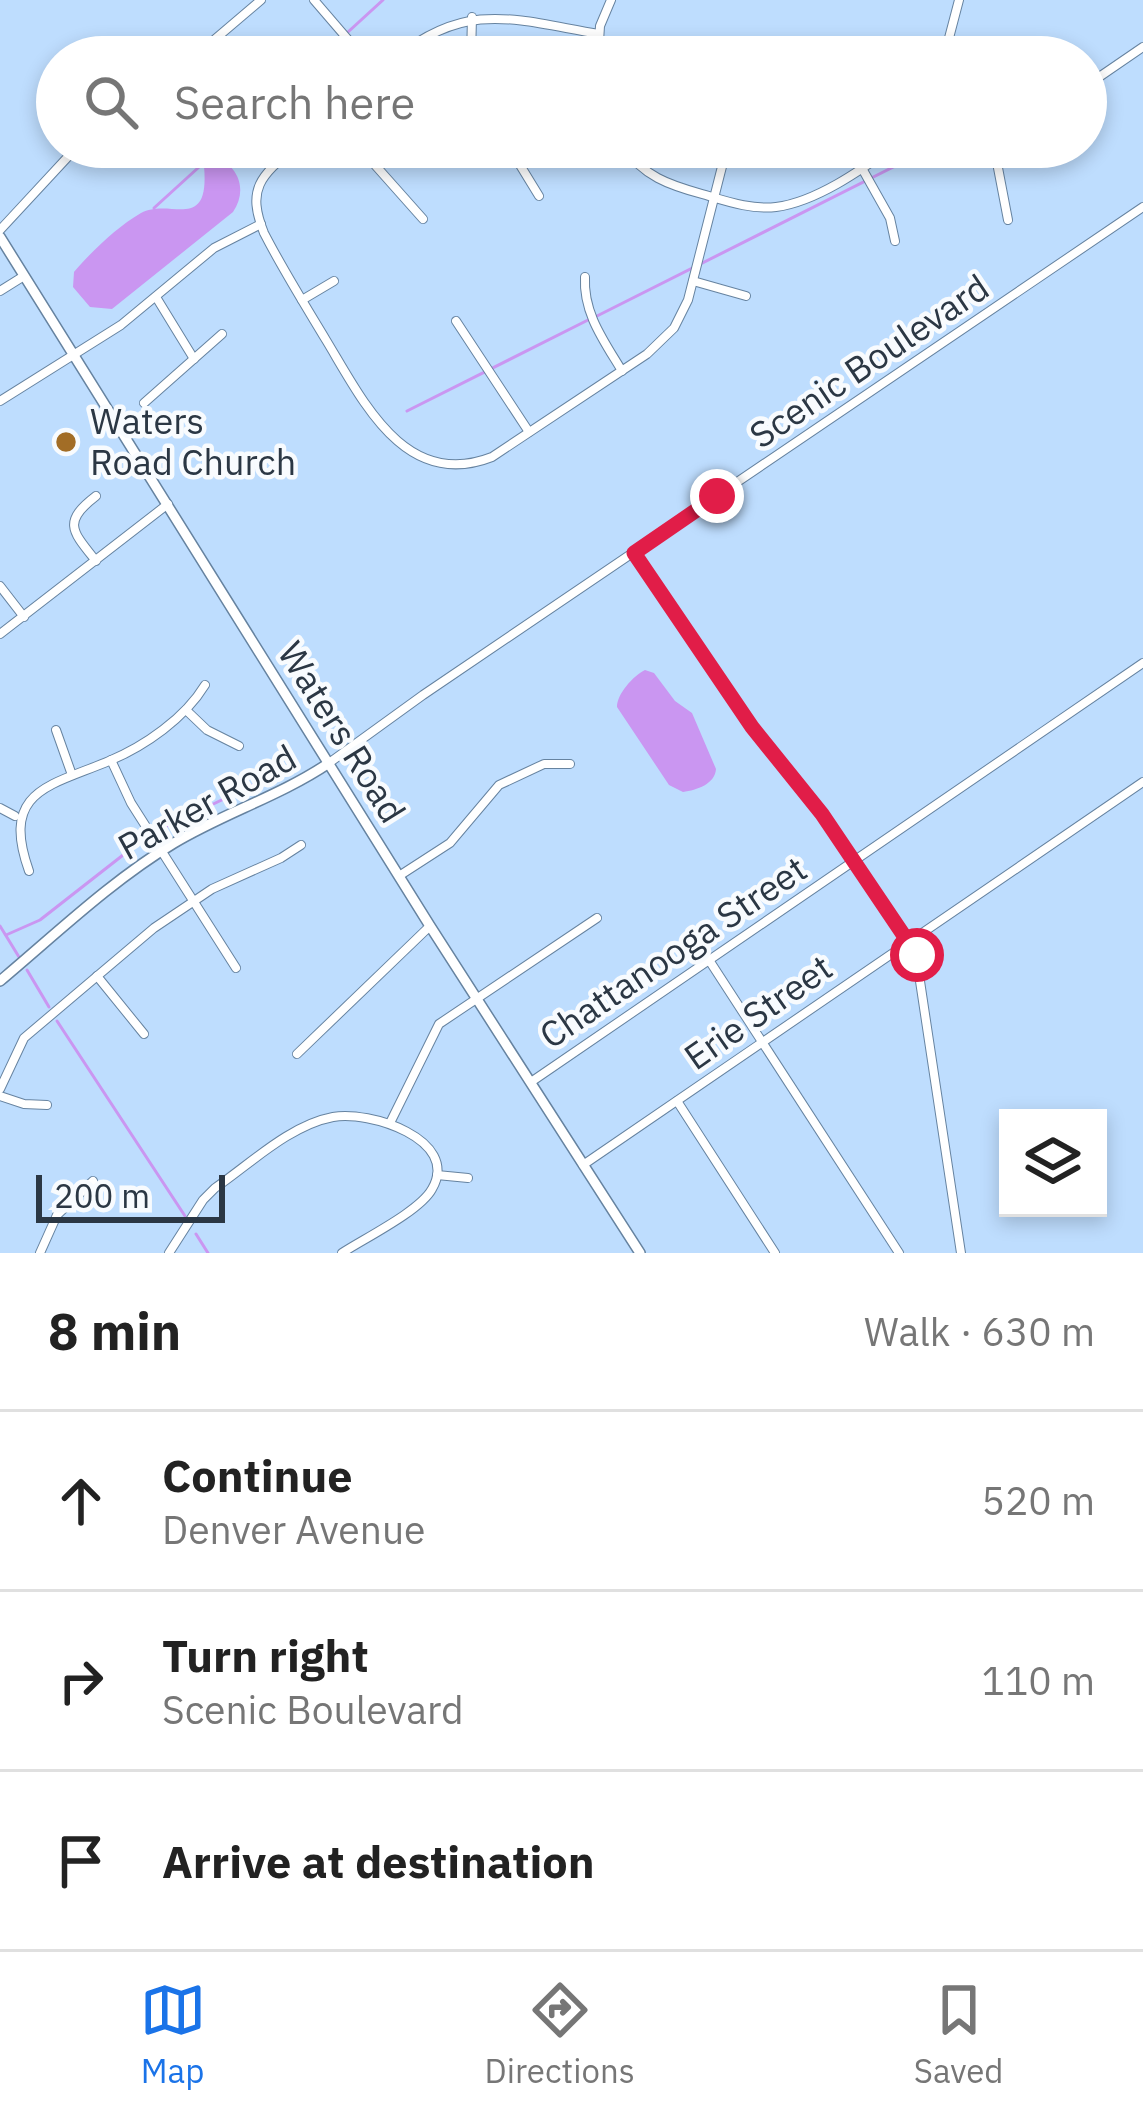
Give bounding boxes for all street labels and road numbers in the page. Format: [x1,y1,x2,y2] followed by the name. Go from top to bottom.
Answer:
[740,263,997,458] street label: Scenic Boulevard
[268,632,417,831] street label: Waters Road
[109,733,304,870] street label: Parker Road
[530,845,815,1058] street label: Chattanooga Street
[675,944,841,1080] street label: Erie Street

